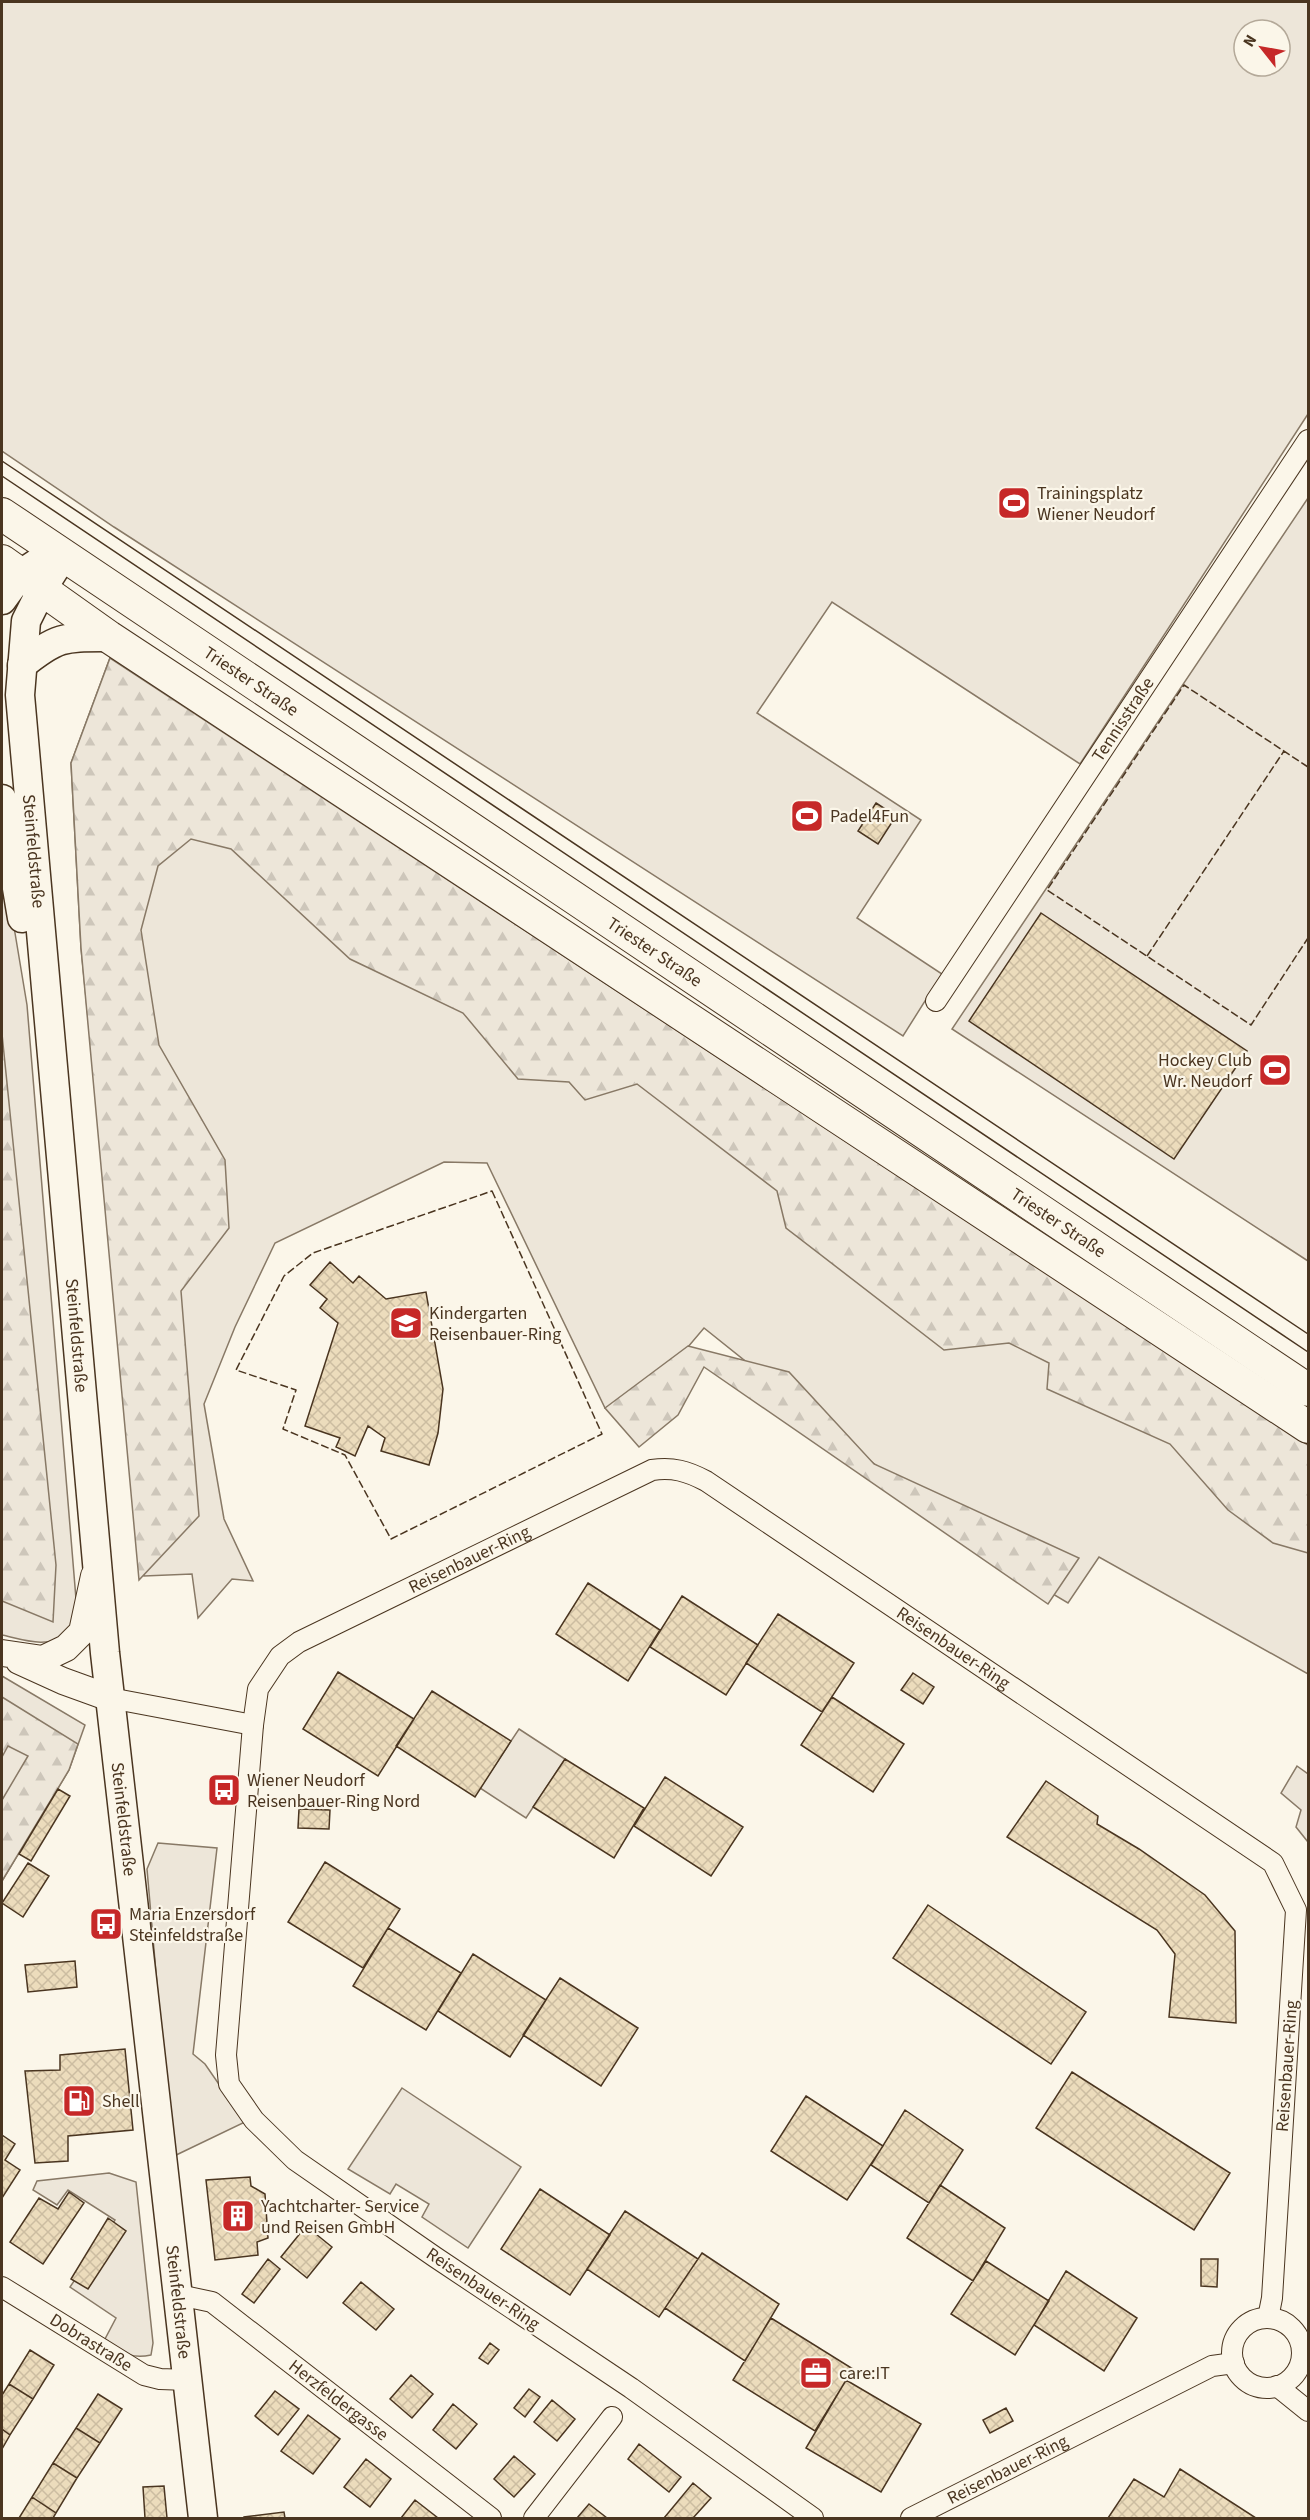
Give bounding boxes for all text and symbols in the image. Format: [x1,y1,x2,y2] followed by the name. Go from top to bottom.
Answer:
[1232,18,1292,78] north arrow
[1238,31,1262,51] text: N
[1037,481,1155,527] place label: Trainingsplatz Wiener Neudorf
[996,485,1032,521] sports icon: Trainingsplatz Wiener Neudorf
[199,640,304,722] street label: Triester Straße
[1086,672,1160,766] street label: Tennisstraße
[16,793,51,909] street label: Steinfeldstraße
[789,798,825,834] sports icon: Padel4Fun
[830,804,909,829] place label: Padel4Fun
[602,911,707,993] street label: Triester Straße
[1158,1048,1253,1094] place label: Hockey Club Wr. Neudorf
[1257,1052,1293,1088] sports icon: Hockey Club Wr. Neudorf
[1006,1182,1111,1264] street label: Triester Straße
[59,1277,94,1393] street label: Steinfeldstraße
[429,1301,561,1347] place label: Kindergarten Reisenbauer-Ring
[388,1305,424,1341] school or university icon: Kindergarten Reisenbauer-Ring
[404,1519,534,1599] street label: Reisenbauer-Ring
[892,1600,1015,1695] street label: Reisenbauer-Ring
[105,1761,143,1877] street label: Steinfeldstraße
[247,1768,420,1814] place label: Wiener Neudorf Reisenbauer-Ring Nord
[206,1772,242,1808] bus stop icon: Wiener Neudorf Reisenbauer-Ring Nord
[129,1902,256,1948] place label: Maria Enzersdorf Steinfeldstraße
[88,1906,124,1942] bus stop icon: Maria Enzersdorf Steinfeldstraße
[1270,1999,1304,2133] street label: Reisenbauer-Ring
[61,2083,97,2119] fuel station icon: Shell
[102,2089,140,2114] place label: Shell
[260,2194,419,2240] place label: Yachtcharter- Service und Reisen GmbH
[220,2198,256,2234] building icon: Yachtcharter- Service und Reisen GmbH
[421,2242,545,2336] street label: Reisenbauer-Ring
[160,2244,197,2360] street label: Steinfeldstraße
[45,2307,138,2378] street label: Dobrastraße
[284,2353,394,2447] street label: Herzfeldergasse
[798,2355,834,2391] office icon: care:IT
[839,2361,890,2386] place label: care:IT
[943,2428,1072,2510] street label: Reisenbauer-Ring

